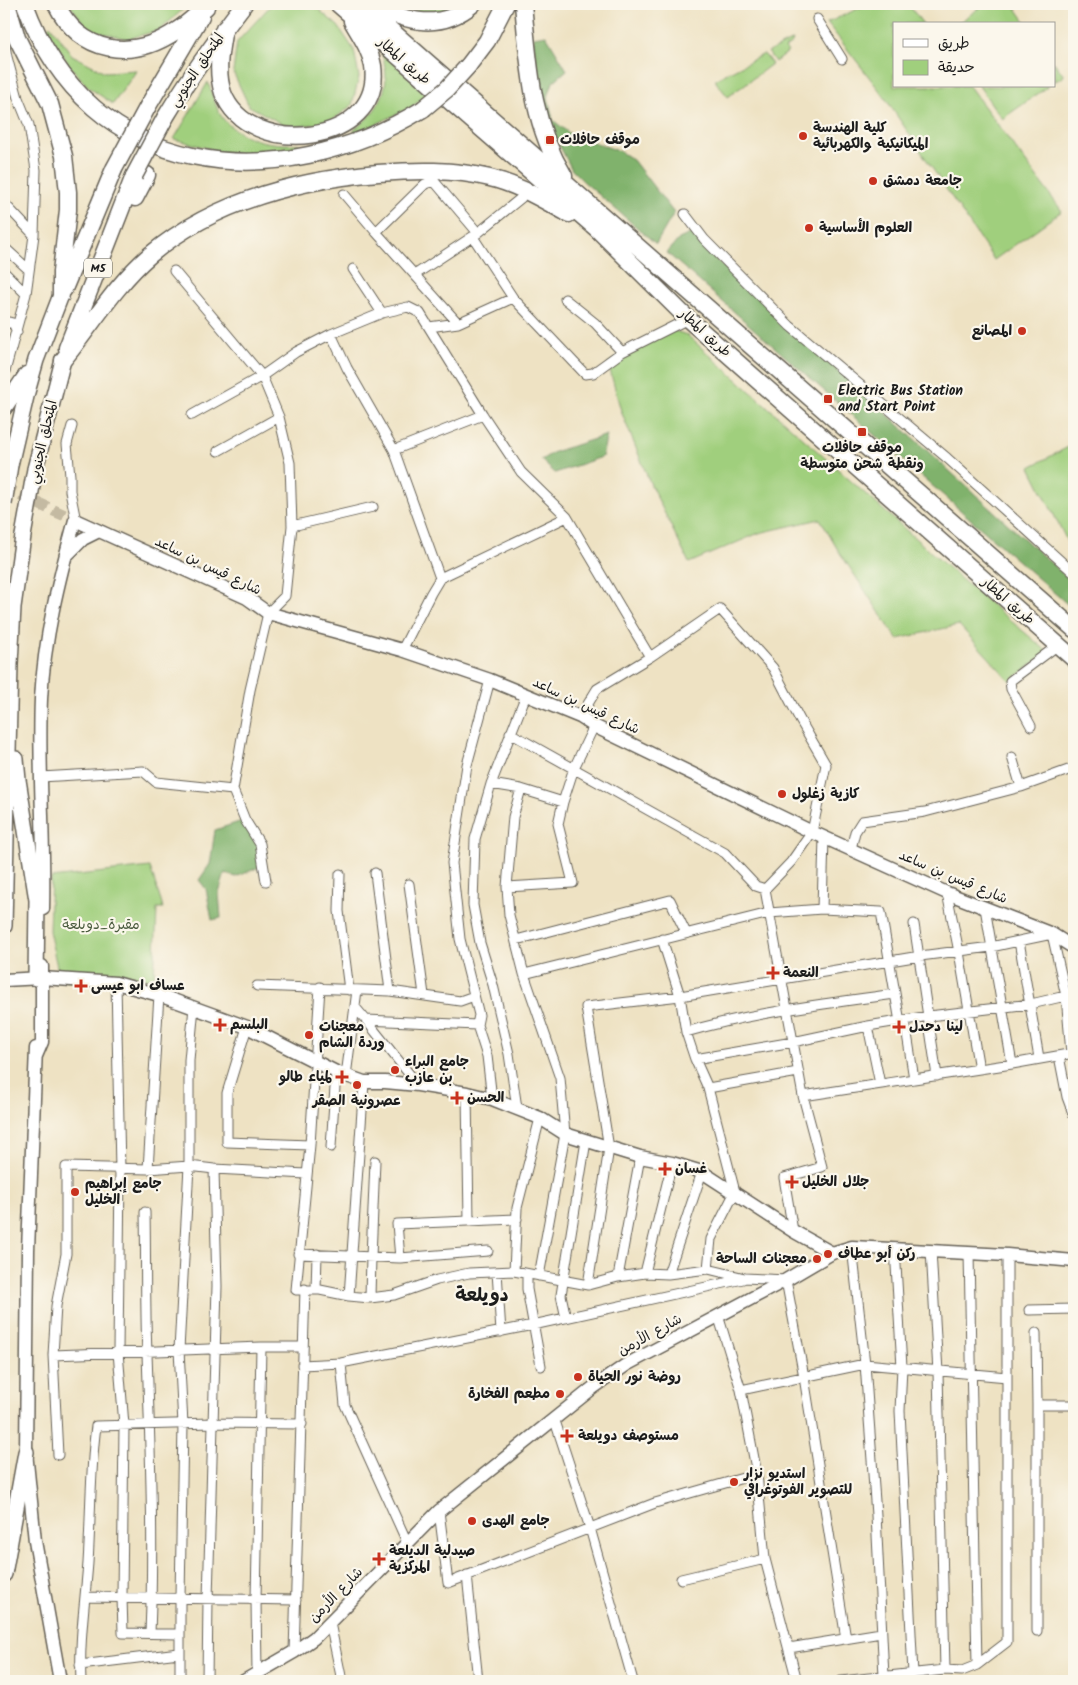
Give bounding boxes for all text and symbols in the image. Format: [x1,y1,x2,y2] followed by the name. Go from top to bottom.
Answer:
[893,22,1056,88] legend
[164,28,231,112] street label: المتحلق الجنوبي
[372,31,436,90] street label: طريق المطار
[938,32,970,56] text: طريق
[938,56,975,80] text: حديقة
[813,117,929,155] place label: كلية الهندسة الميكانيكية والكهربائية
[560,129,640,151] place label: موقف حافلات
[797,130,809,142] marker: كلية الهندسة الميكانيكية والكهربائية
[544,134,556,146] marker: موقف حافلات
[883,170,962,192] place label: جامعة دمشق
[867,175,879,187] marker: جامعة دمشق
[819,217,912,239] place label: العلوم الأساسية
[803,222,815,234] marker: العلوم الأساسية
[84,258,112,278] road number: M5
[673,303,736,363] street label: طريق المطار
[972,320,1012,342] place label: المصانع
[1016,325,1028,337] marker: المصانع
[838,380,963,418] place label: Electric Bus Station and Start Point
[822,393,834,405] marker: Electric Bus Station and Start Point
[23,398,64,486] street label: المتحلق الجنوبي
[856,426,868,438] marker: موقف حافلات ونقطة شحن متوسطة
[800,437,924,475] place label: موقف حافلات ونقطة شحن متوسطة
[151,531,265,601] street label: شارع قيس بن ساعد
[976,571,1040,630] street label: طريق المطار
[529,671,643,741] street label: شارع قيس بن ساعد
[792,783,860,805] place label: كازية زغلول
[776,788,788,800] marker: كازية زغلول
[895,844,1011,910] street label: شارع قيس بن ساعد
[62,914,140,936] park label: مقبرة_دويلعة
[783,962,819,984] place label: النعمة
[767,967,779,979] marker: النعمة
[91,975,185,997] place label: عساف ابو عيسى
[75,980,87,992] marker: عساف ابو عيسى
[230,1014,268,1036] place label: البلسم
[319,1016,385,1054] place label: معجنات وردة الشام
[909,1016,963,1038] place label: لينا دحدل
[214,1019,226,1031] marker: البلسم
[893,1021,905,1033] marker: لينا دحدل
[303,1029,315,1041] marker: معجنات وردة الشام
[405,1051,469,1089] place label: جامع البراء بن عازب
[389,1064,401,1076] marker: جامع البراء بن عازب
[279,1066,332,1088] place label: لمياء طالو
[336,1071,348,1083] marker: لمياء طالو
[351,1079,363,1091] marker: عصرونية الصقر
[467,1087,505,1109] place label: الحسن
[311,1090,401,1112] place label: عصرونية الصقر
[451,1092,463,1104] marker: الحسن
[675,1158,707,1180] place label: غسان
[659,1163,671,1175] marker: غسان
[802,1171,869,1193] place label: جلال الخليل
[85,1173,162,1211] place label: جامع إبراهيم الخليل
[786,1176,798,1188] marker: جلال الخليل
[69,1186,81,1198] marker: جامع إبراهيم الخليل
[838,1243,915,1265] place label: ركن أبو عطاف
[716,1248,807,1270] place label: معجنات الساحة
[822,1248,834,1260] marker: ركن أبو عطاف
[811,1253,823,1265] marker: معجنات الساحة
[455,1281,509,1311] district label: دويلعة
[614,1308,686,1362] street label: شارع الأرمن
[588,1366,681,1388] place label: روضة نور الحياة
[572,1371,584,1383] marker: روضة نور الحياة
[468,1383,550,1405] place label: مطعم الفخارة
[554,1388,566,1400] marker: مطعم الفخارة
[578,1425,679,1447] place label: مستوصف دويلعة
[560,1429,574,1443] marker: مستوصف دويلعة
[743,1463,852,1501] place label: استديو نزار للتصوير الفوتوغرافي
[728,1476,740,1488] marker: استديو نزار للتصوير الفوتوغرافي
[482,1510,550,1532] place label: جامع الهدى
[466,1515,478,1527] marker: جامع الهدى
[389,1540,475,1578] place label: صيدلية الديلعة المركزية
[373,1553,385,1565] marker: صيدلية الديلعة المركزية
[304,1562,368,1628] street label: شارع الأرمن

